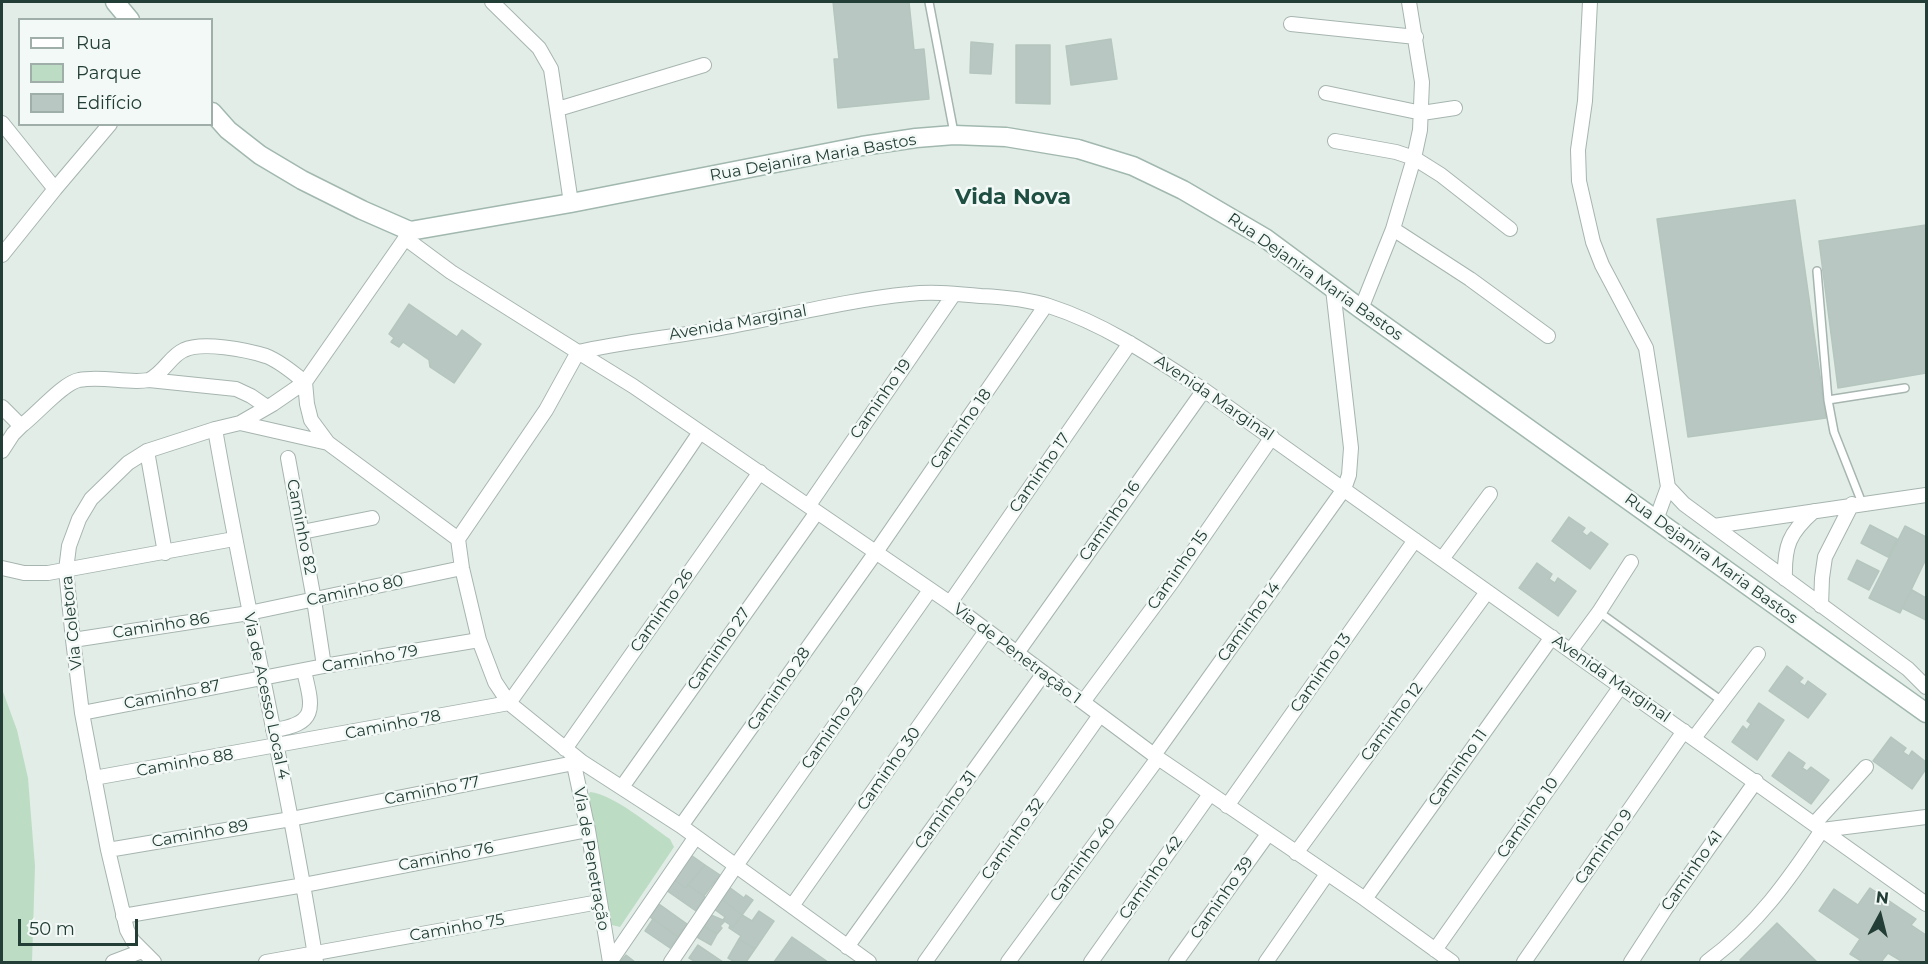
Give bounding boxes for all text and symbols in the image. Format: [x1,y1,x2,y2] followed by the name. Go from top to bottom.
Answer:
[18,18,213,126] legend
[76,32,112,54] text: Rua
[76,62,141,84] text: Parque
[76,92,142,114] text: Edifício
[708,130,918,186] street label: Rua Dejanira Maria Bastos
[955,185,1071,211] district label: Vida Nova
[1224,209,1406,345] street label: Rua Dejanira Maria Bastos
[668,301,808,345] street label: Avenida Marginal
[1151,351,1277,445] street label: Avenida Marginal
[846,355,916,443] street label: Caminho 19
[926,385,996,473] street label: Caminho 18
[1005,429,1075,517] street label: Caminho 17
[1075,477,1145,565] street label: Caminho 16
[282,478,320,576] street label: Caminho 82
[1621,490,1801,628] street label: Rua Dejanira Maria Bastos
[1144,527,1212,613] street label: Caminho 15
[626,566,698,656] street label: Caminho 26
[305,571,405,611] street label: Caminho 80
[57,575,87,671] street label: Via Coletora
[1214,578,1284,666] street label: Caminho 14
[949,600,1085,708] street label: Via de Penetração 1
[684,604,754,694] street label: Caminho 27
[111,609,211,643] street label: Caminho 86
[239,611,293,781] street label: Via de Acesso Local 4
[1287,630,1355,716] street label: Caminho 13
[1548,631,1674,727] street label: Avenida Marginal
[321,641,419,677] street label: Caminho 79
[743,644,815,734] street label: Caminho 28
[122,676,222,714] street label: Caminho 87
[1357,679,1427,765] street label: Caminho 12
[797,683,869,773] street label: Caminho 29
[343,706,443,744] street label: Caminho 78
[853,724,925,814] street label: Caminho 30
[1425,726,1491,810] street label: Caminho 11
[135,745,235,781] street label: Caminho 88
[911,767,981,853] street label: Caminho 31
[383,772,481,810] street label: Caminho 77
[1493,774,1563,862] street label: Caminho 10
[569,786,613,932] street label: Via de Penetração
[978,794,1048,884] street label: Caminho 32
[1571,806,1637,888] street label: Caminho 9
[1046,814,1120,906] street label: Caminho 40
[150,816,250,852] street label: Caminho 89
[1657,827,1727,915] street label: Caminho 41
[1115,833,1187,923] street label: Caminho 42
[397,838,495,876] street label: Caminho 76
[1186,853,1258,943] street label: Caminho 39
[1850,886,1910,946] north arrow
[1875,887,1890,908] text: N
[21,907,141,945] scale bar
[408,910,506,946] street label: Caminho 75
[29,918,75,940] text: 50 m

